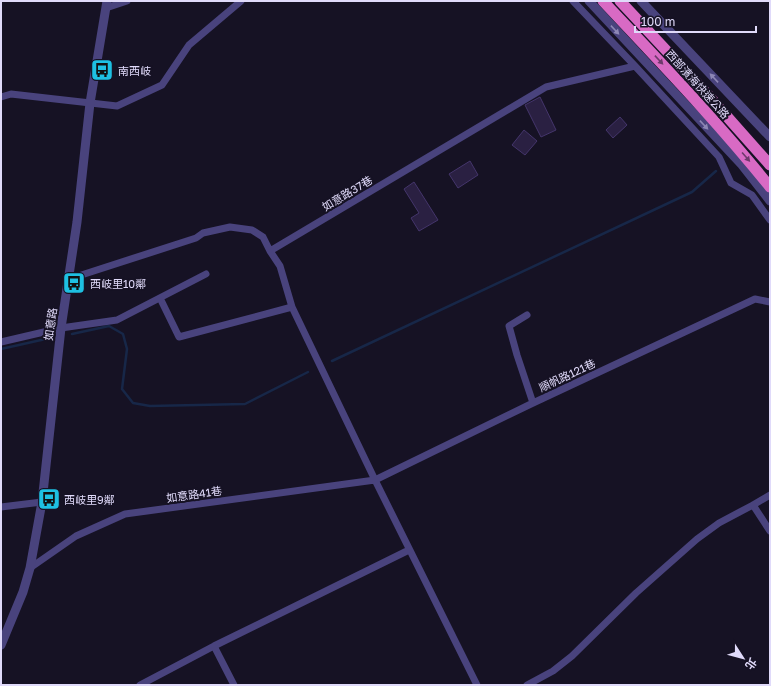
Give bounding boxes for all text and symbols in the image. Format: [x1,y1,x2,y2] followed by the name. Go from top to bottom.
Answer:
[635,8,756,34] scale bar
[641,14,675,29] text: 100 m
[610,25,619,34] one-way arrow
[664,47,732,121] street label: 西部濱海快速公路
[654,55,663,65] one-way arrow
[89,57,115,83] bus stop icon: 南西岐
[118,64,151,77] place label: 南西岐
[709,73,719,83] one-way arrow
[699,120,709,130] one-way arrow
[741,152,750,162] one-way arrow
[320,173,374,213] street label: 如意路37巷
[61,270,87,296] bus stop icon: 西岐里10鄰
[90,277,146,290] place label: 西岐里10鄰
[41,307,59,341] street label: 如意路
[537,356,597,394] street label: 順帆路121巷
[165,484,223,504] street label: 如意路41巷
[36,486,62,512] bus stop icon: 西岐里9鄰
[64,493,115,506] place label: 西岐里9鄰
[723,638,763,678] north arrow
[743,656,760,672] text: 北

